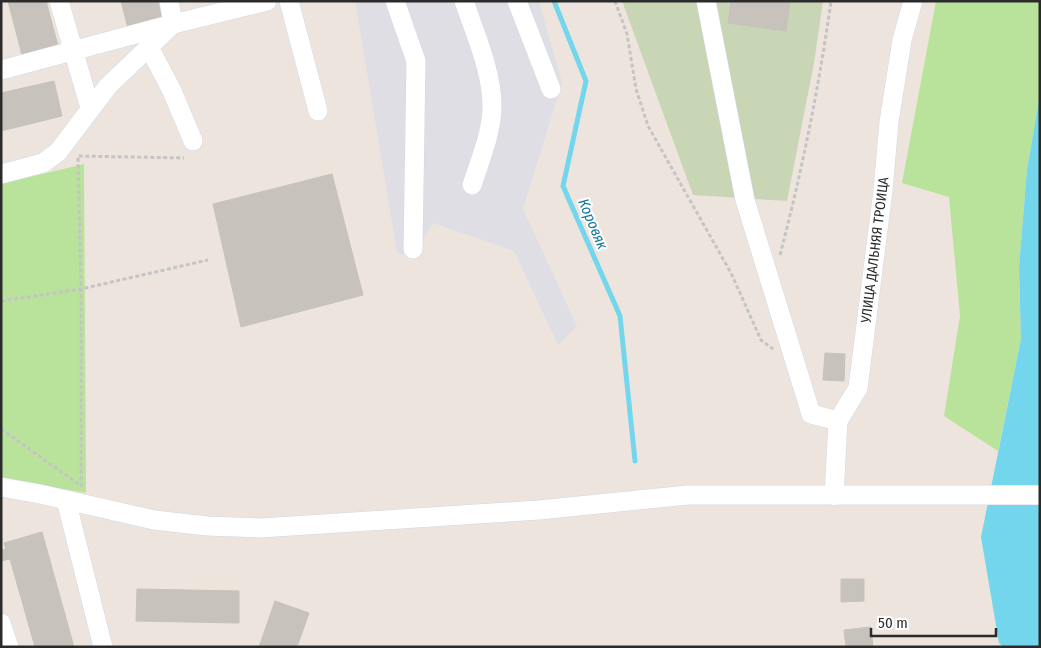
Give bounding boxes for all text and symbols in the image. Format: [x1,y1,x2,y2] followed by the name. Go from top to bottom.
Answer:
[857,175,892,325] street label: УЛИЦА ДАЛЬНЯЯ ТРОИЦА
[574,196,612,252] water label: Коровяк
[871,606,996,638] scale bar
[878,614,908,632] text: 50 m

